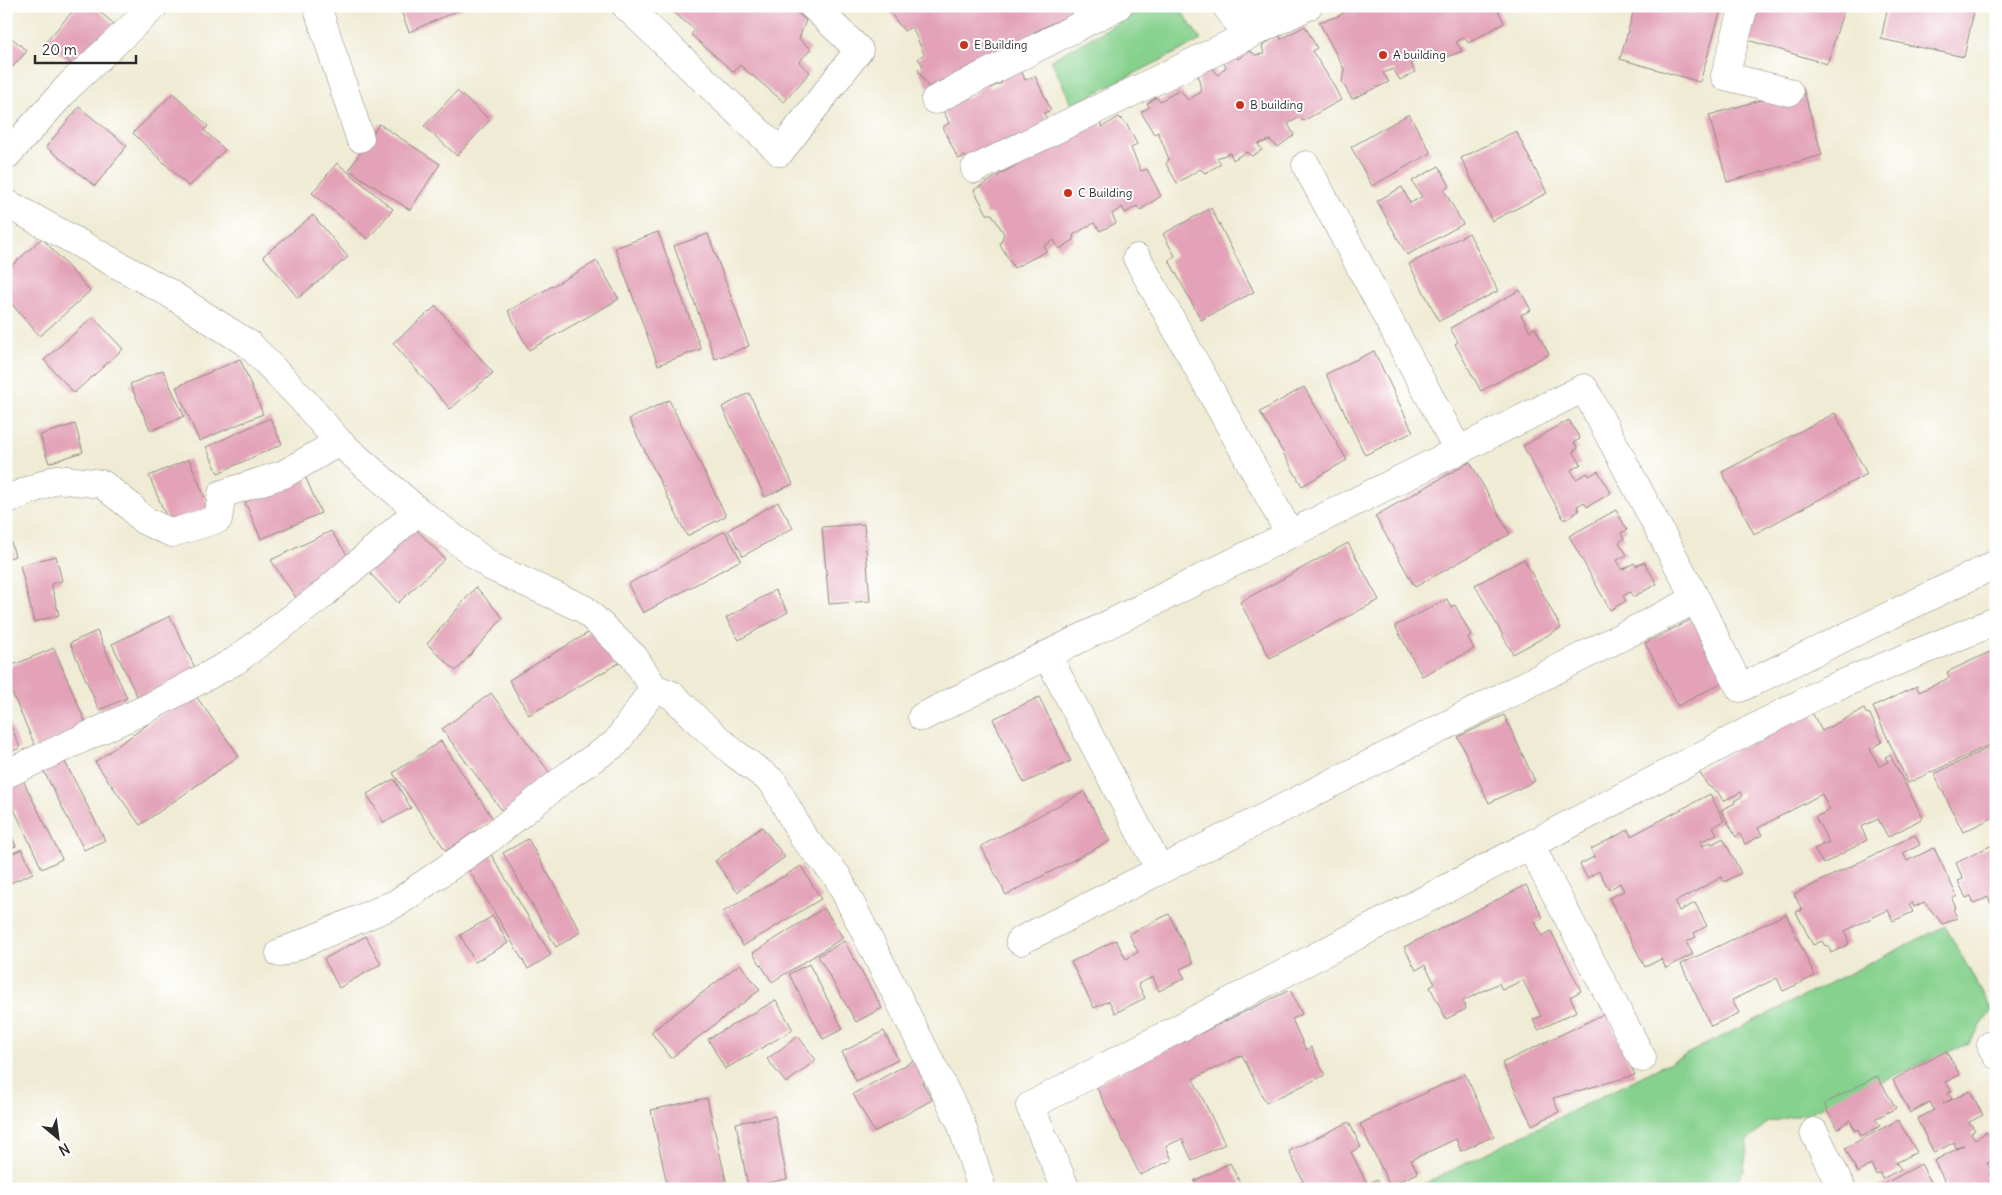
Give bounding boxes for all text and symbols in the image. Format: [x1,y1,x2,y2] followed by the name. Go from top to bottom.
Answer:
[35,32,136,64] scale bar
[974,37,1028,52] place label: E Building
[958,39,970,51] marker: E Building
[42,40,77,59] text: 20 m
[1393,47,1446,62] place label: A building
[1377,49,1389,61] marker: A building
[1250,97,1303,112] place label: B building
[1234,99,1246,111] marker: B building
[1078,185,1132,200] place label: C Building
[1062,187,1074,199] marker: C Building
[32,1112,82,1162] north arrow
[56,1139,73,1160] text: N

